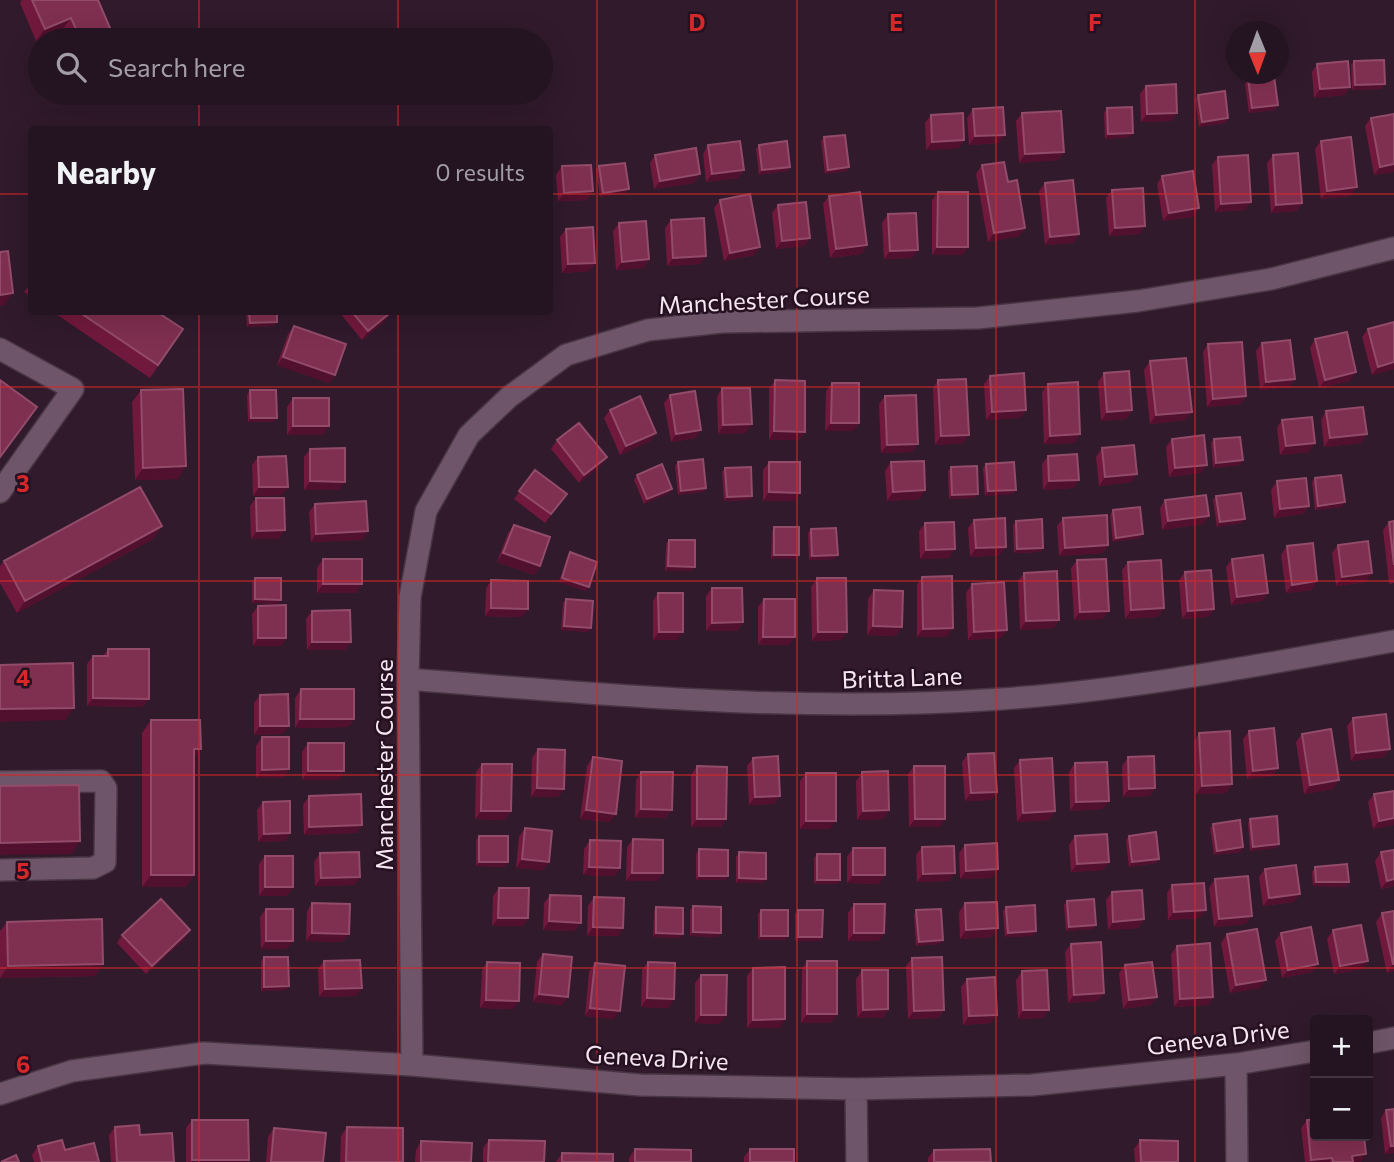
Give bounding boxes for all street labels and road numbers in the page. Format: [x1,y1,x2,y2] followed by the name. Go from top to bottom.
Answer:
[658,279,870,319] street label: Manchester Course
[369,659,398,871] street label: Manchester Course
[841,660,963,694] street label: Britta Lane
[1145,1014,1291,1060] street label: Geneva Drive
[585,1039,729,1075] street label: Geneva Drive

